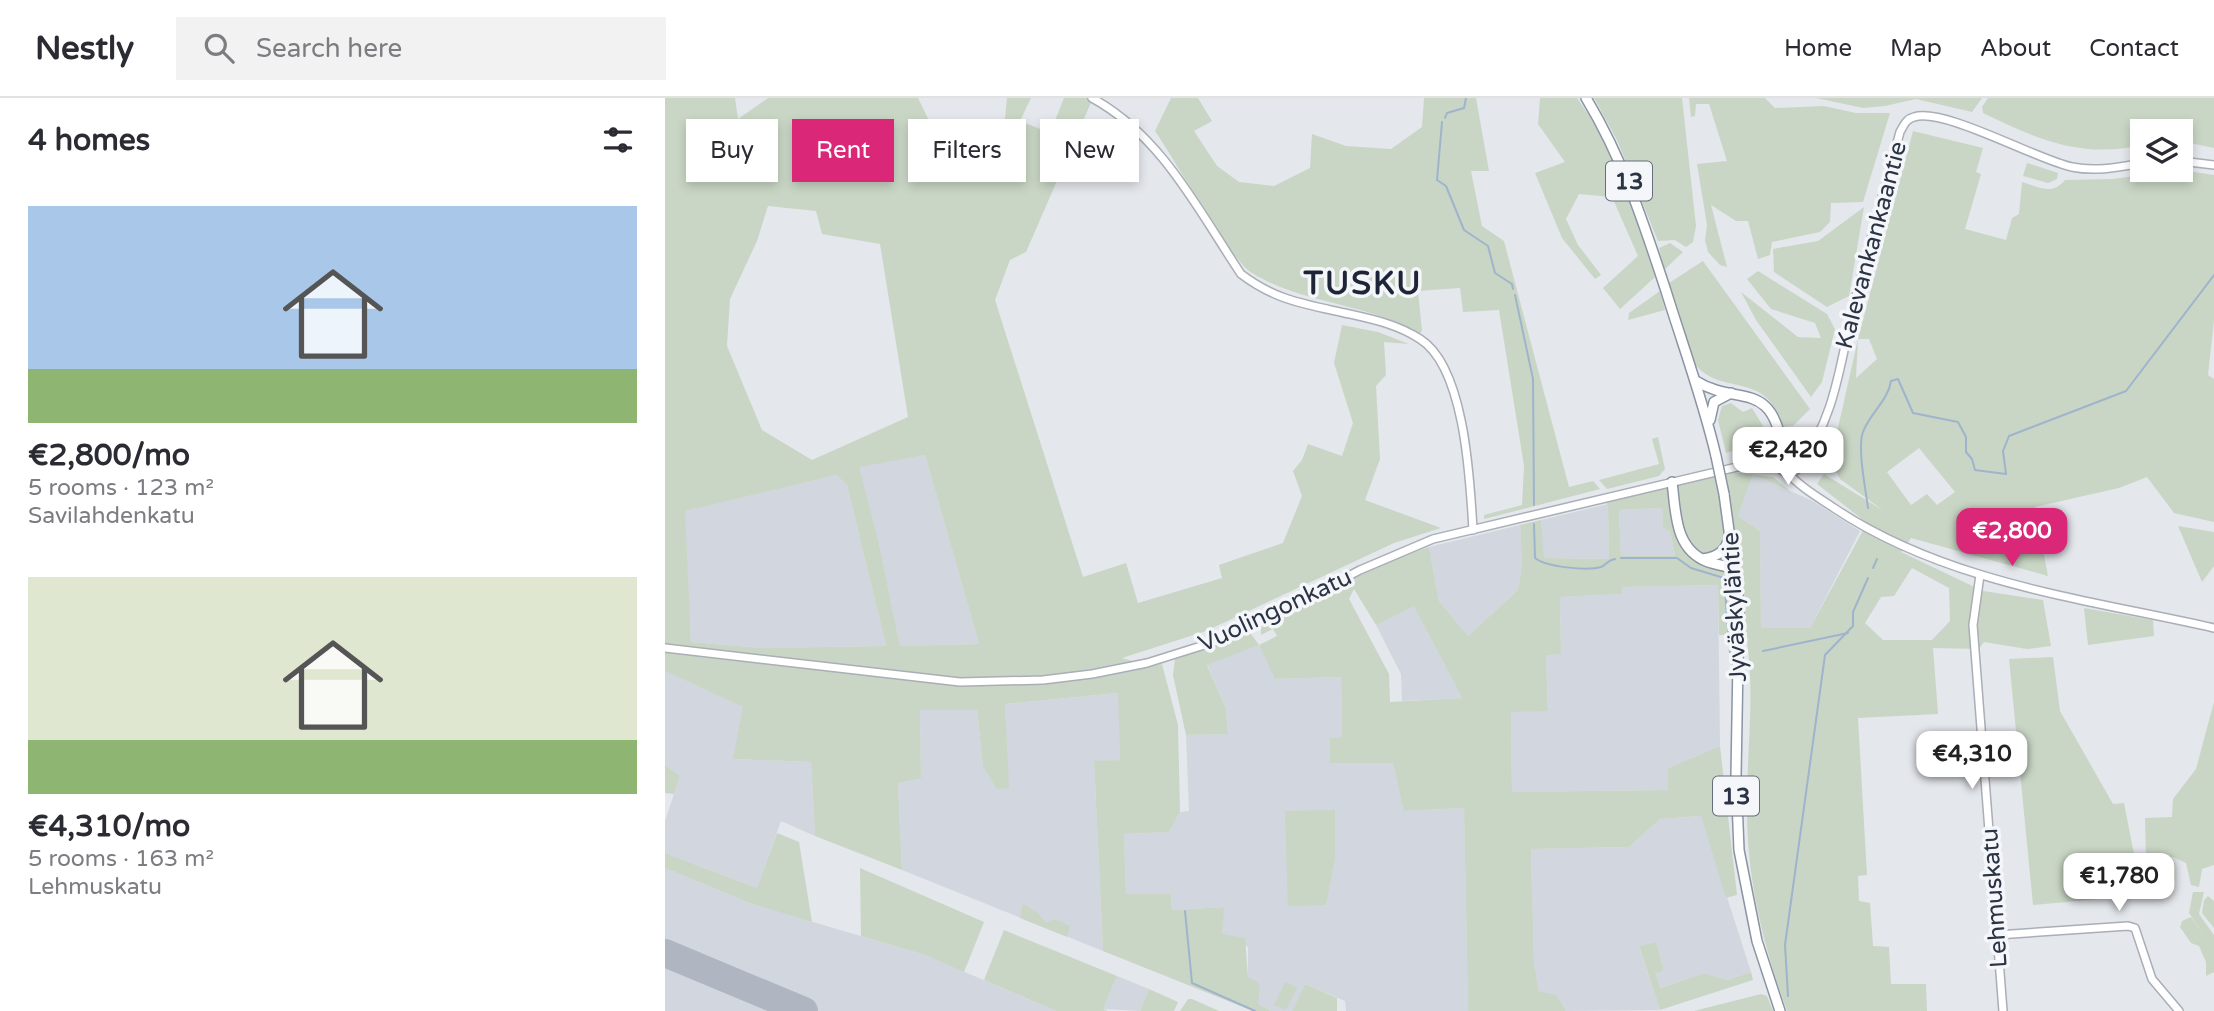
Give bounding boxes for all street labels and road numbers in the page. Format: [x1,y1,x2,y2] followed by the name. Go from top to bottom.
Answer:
[1830,138,1913,352] street label: Kalevankankaantie
[1606,162,1652,200] road number: 13
[1716,531,1753,683] street label: Jyväskyläntie
[1194,562,1356,659] street label: Vuolingonkatu
[1713,776,1759,816] road number: 13
[1975,827,2014,969] street label: Lehmuskatu

